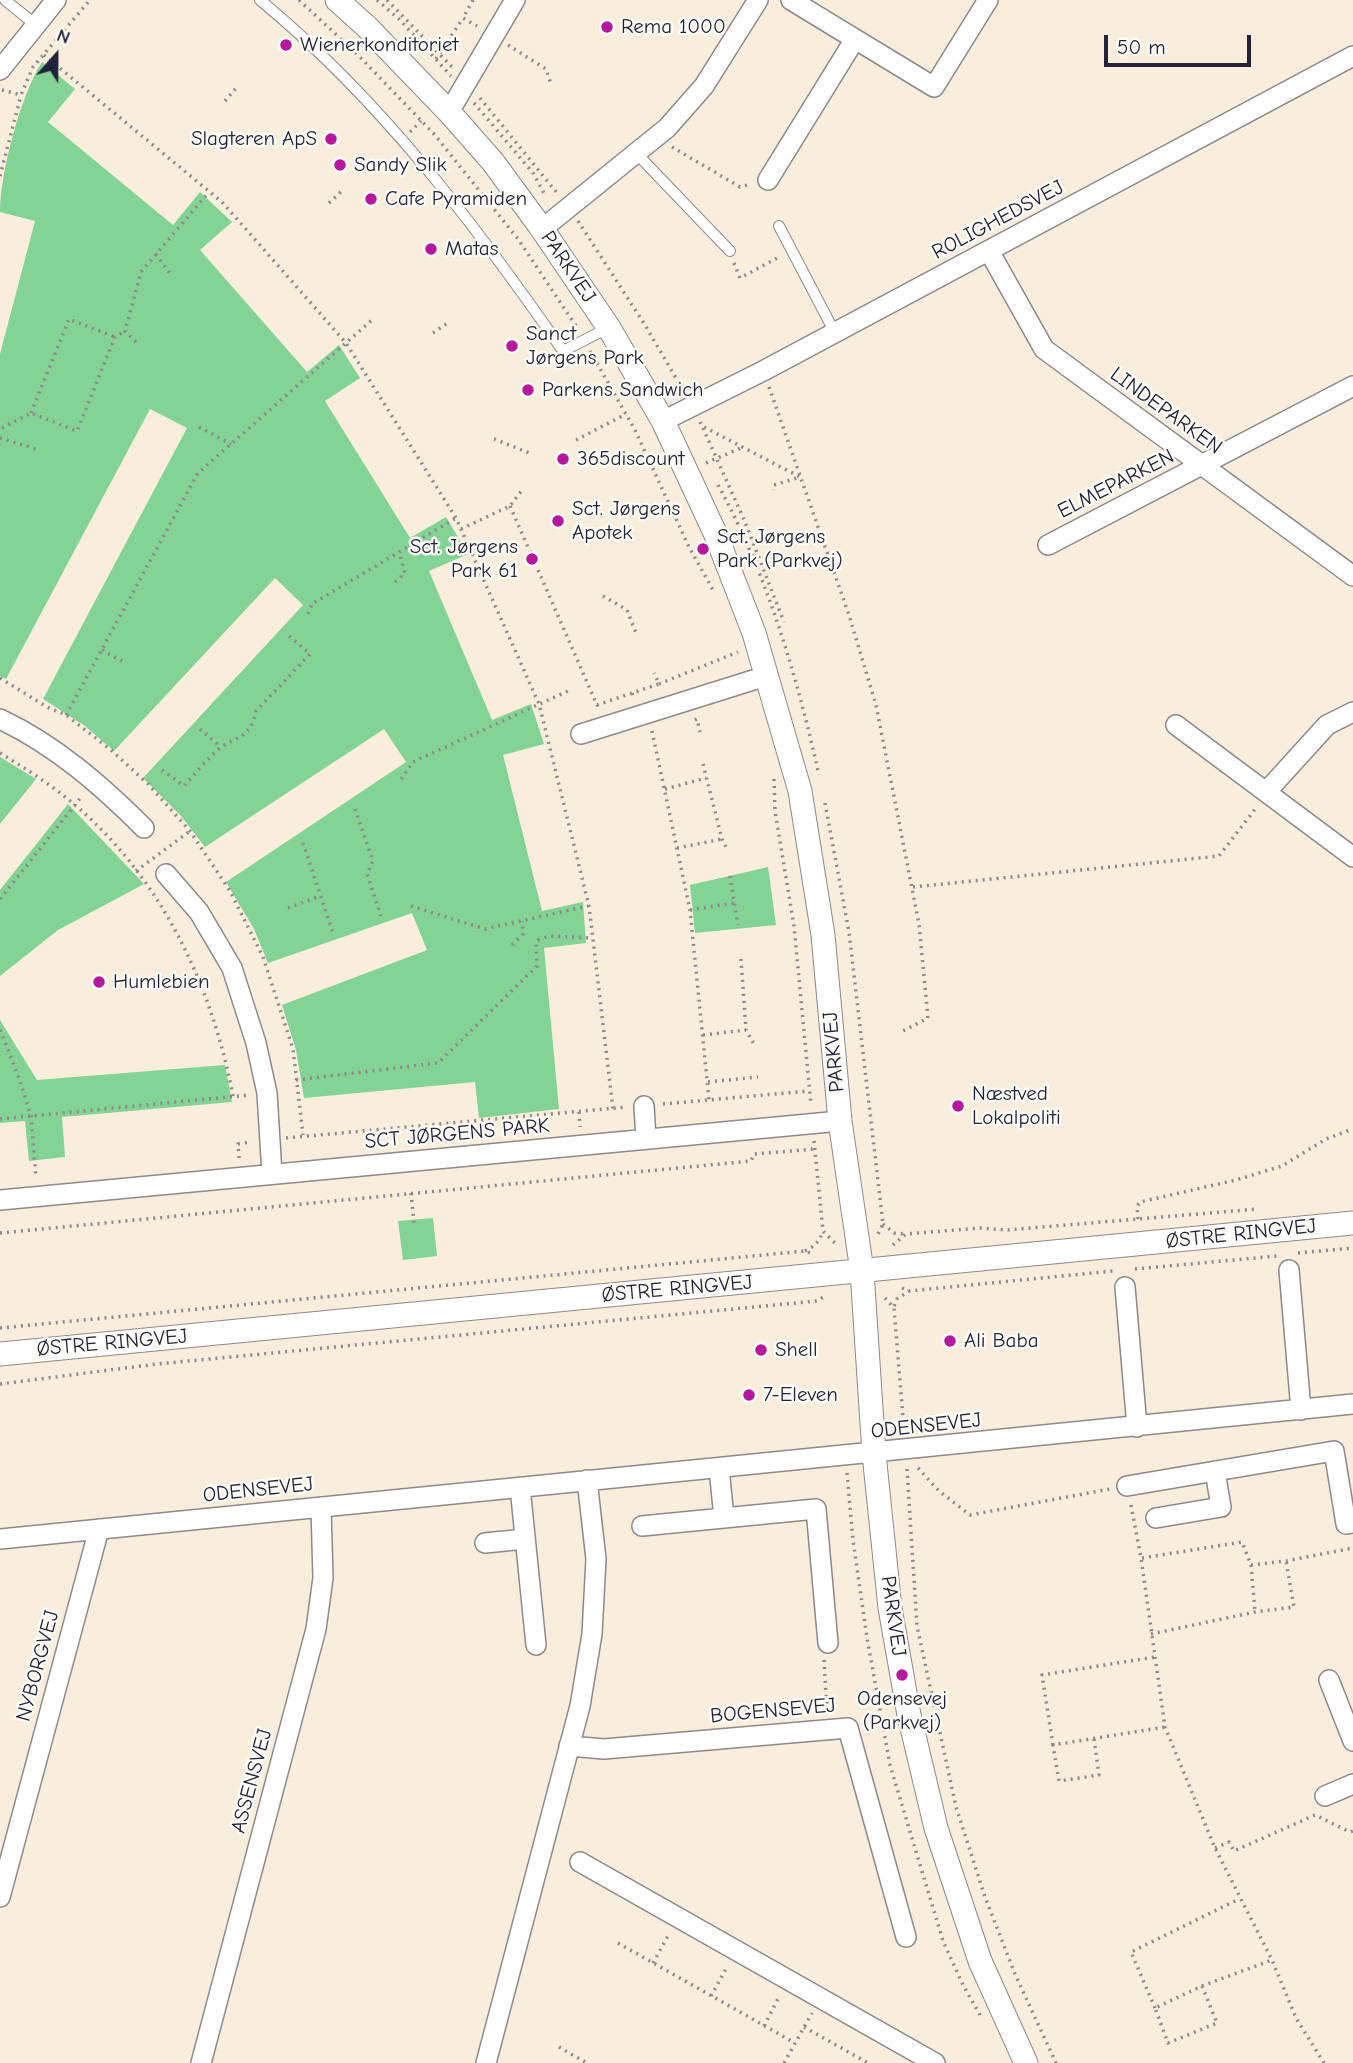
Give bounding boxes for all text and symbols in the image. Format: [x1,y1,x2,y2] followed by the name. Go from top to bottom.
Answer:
[621,14,726,40] place label: Rema 1000
[599,19,615,35] marker: Rema 1000
[21,21,91,91] north arrow
[1108,21,1255,65] scale bar
[54,24,73,49] text: N
[300,32,458,58] place label: Wienerkonditoriet
[1117,35,1166,59] text: 50 m
[278,37,294,53] marker: Wienerkonditoriet
[191,126,317,152] place label: Slagteren ApS
[323,131,339,147] marker: Slagteren ApS
[354,152,447,178] place label: Sandy Slik
[332,157,348,173] marker: Sandy Slik
[928,175,1068,265] street label: ROLIGHEDSVEJ
[385,186,527,212] place label: Cafe Pyramiden
[363,191,379,207] marker: Cafe Pyramiden
[535,226,601,308] street label: PARKVEJ
[445,236,498,262] place label: Matas
[423,241,439,257] marker: Matas
[526,321,644,371] place label: Sanct Jørgens Park
[504,338,520,354] marker: Sanct Jørgens Park
[1105,362,1227,460] street label: LINDEPARKEN
[542,377,704,403] place label: Parkens Sandwich
[520,382,536,398] marker: Parkens Sandwich
[1054,444,1178,524] street label: ELMEPARKEN
[577,446,685,472] place label: 365discount
[555,451,571,467] marker: 365discount
[572,496,680,546] place label: Sct. Jørgens Apotek
[550,513,566,529] marker: Sct. Jørgens Apotek
[717,524,843,574] place label: Sct. Jørgens Park (Parkvej)
[410,534,518,584] place label: Sct. Jørgens Park 61
[695,541,711,557] marker: Sct. Jørgens Park (Parkvej)
[524,551,540,567] marker: Sct. Jørgens Park 61
[113,969,210,995] place label: Humlebien
[91,974,107,990] marker: Humlebien
[818,1011,850,1093] street label: PARKVEJ
[972,1081,1061,1131] place label: Næstved Lokalpoliti
[950,1098,966,1114] marker: Næstved Lokalpoliti
[364,1113,550,1155] street label: SCT JØRGENS PARK
[1164,1214,1318,1254] street label: ØSTRE RINGVEJ
[601,1270,753,1308] street label: ØSTRE RINGVEJ
[36,1324,188,1362] street label: ØSTRE RINGVEJ
[964,1328,1039,1354] place label: Ali Baba
[942,1333,958,1349] marker: Ali Baba
[775,1337,818,1363] place label: Shell
[753,1342,769,1358] marker: Shell
[763,1382,838,1408] place label: 7-Eleven
[741,1387,757,1403] marker: 7-Eleven
[870,1408,982,1444] street label: ODENSEVEJ
[202,1472,314,1508] street label: ODENSEVEJ
[875,1574,911,1658] street label: PARKVEJ
[11,1608,65,1724] street label: NYBORGVEJ
[894,1667,910,1683] marker: Odensevej (Parkvej)
[857,1686,947,1736] place label: Odensevej (Parkvej)
[709,1693,837,1729] street label: BOGENSEVEJ
[226,1726,278,1836] street label: ASSENSVEJ

